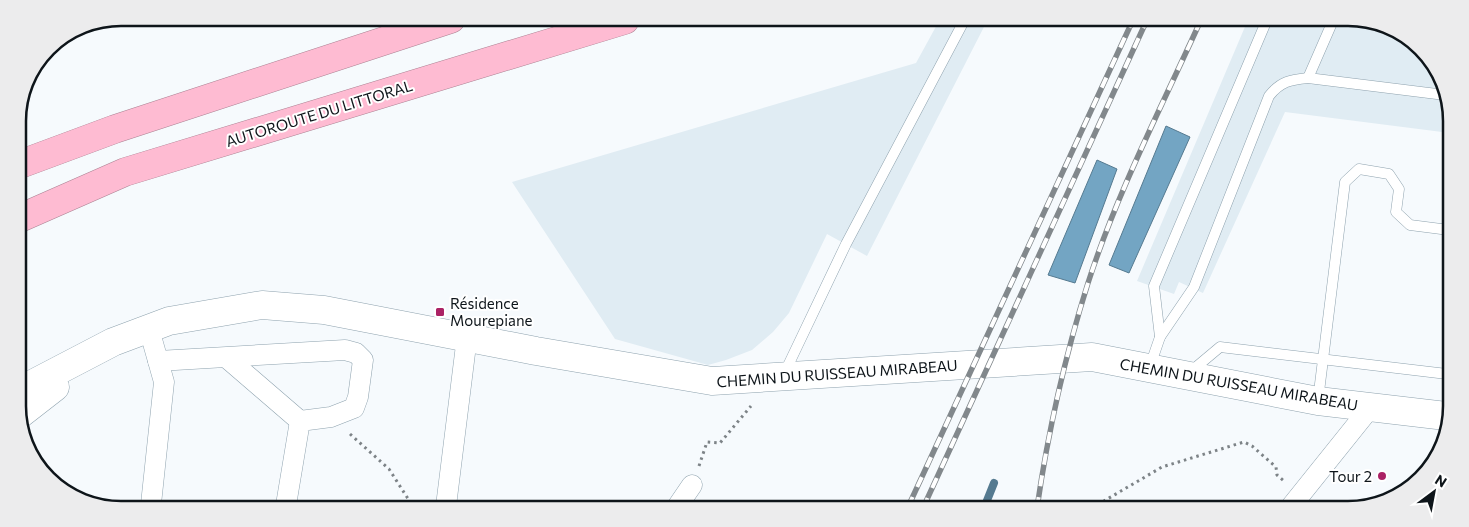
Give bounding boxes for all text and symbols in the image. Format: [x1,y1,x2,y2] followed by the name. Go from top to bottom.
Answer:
[223,76,415,150] street label: AUTOROUTE DU LITTORAL
[450,294,532,329] place label: Résidence Mourepiane
[434,306,446,318] marker: Résidence Mourepiane
[1118,354,1360,414] street label: CHEMIN DU RUISSEAU MIRABEAU
[716,356,958,390] street label: CHEMIN DU RUISSEAU MIRABEAU
[1329,467,1372,485] place label: Tour 2
[1409,467,1459,517] north arrow
[1376,470,1388,482] marker: Tour 2
[1432,471,1450,491] text: N

